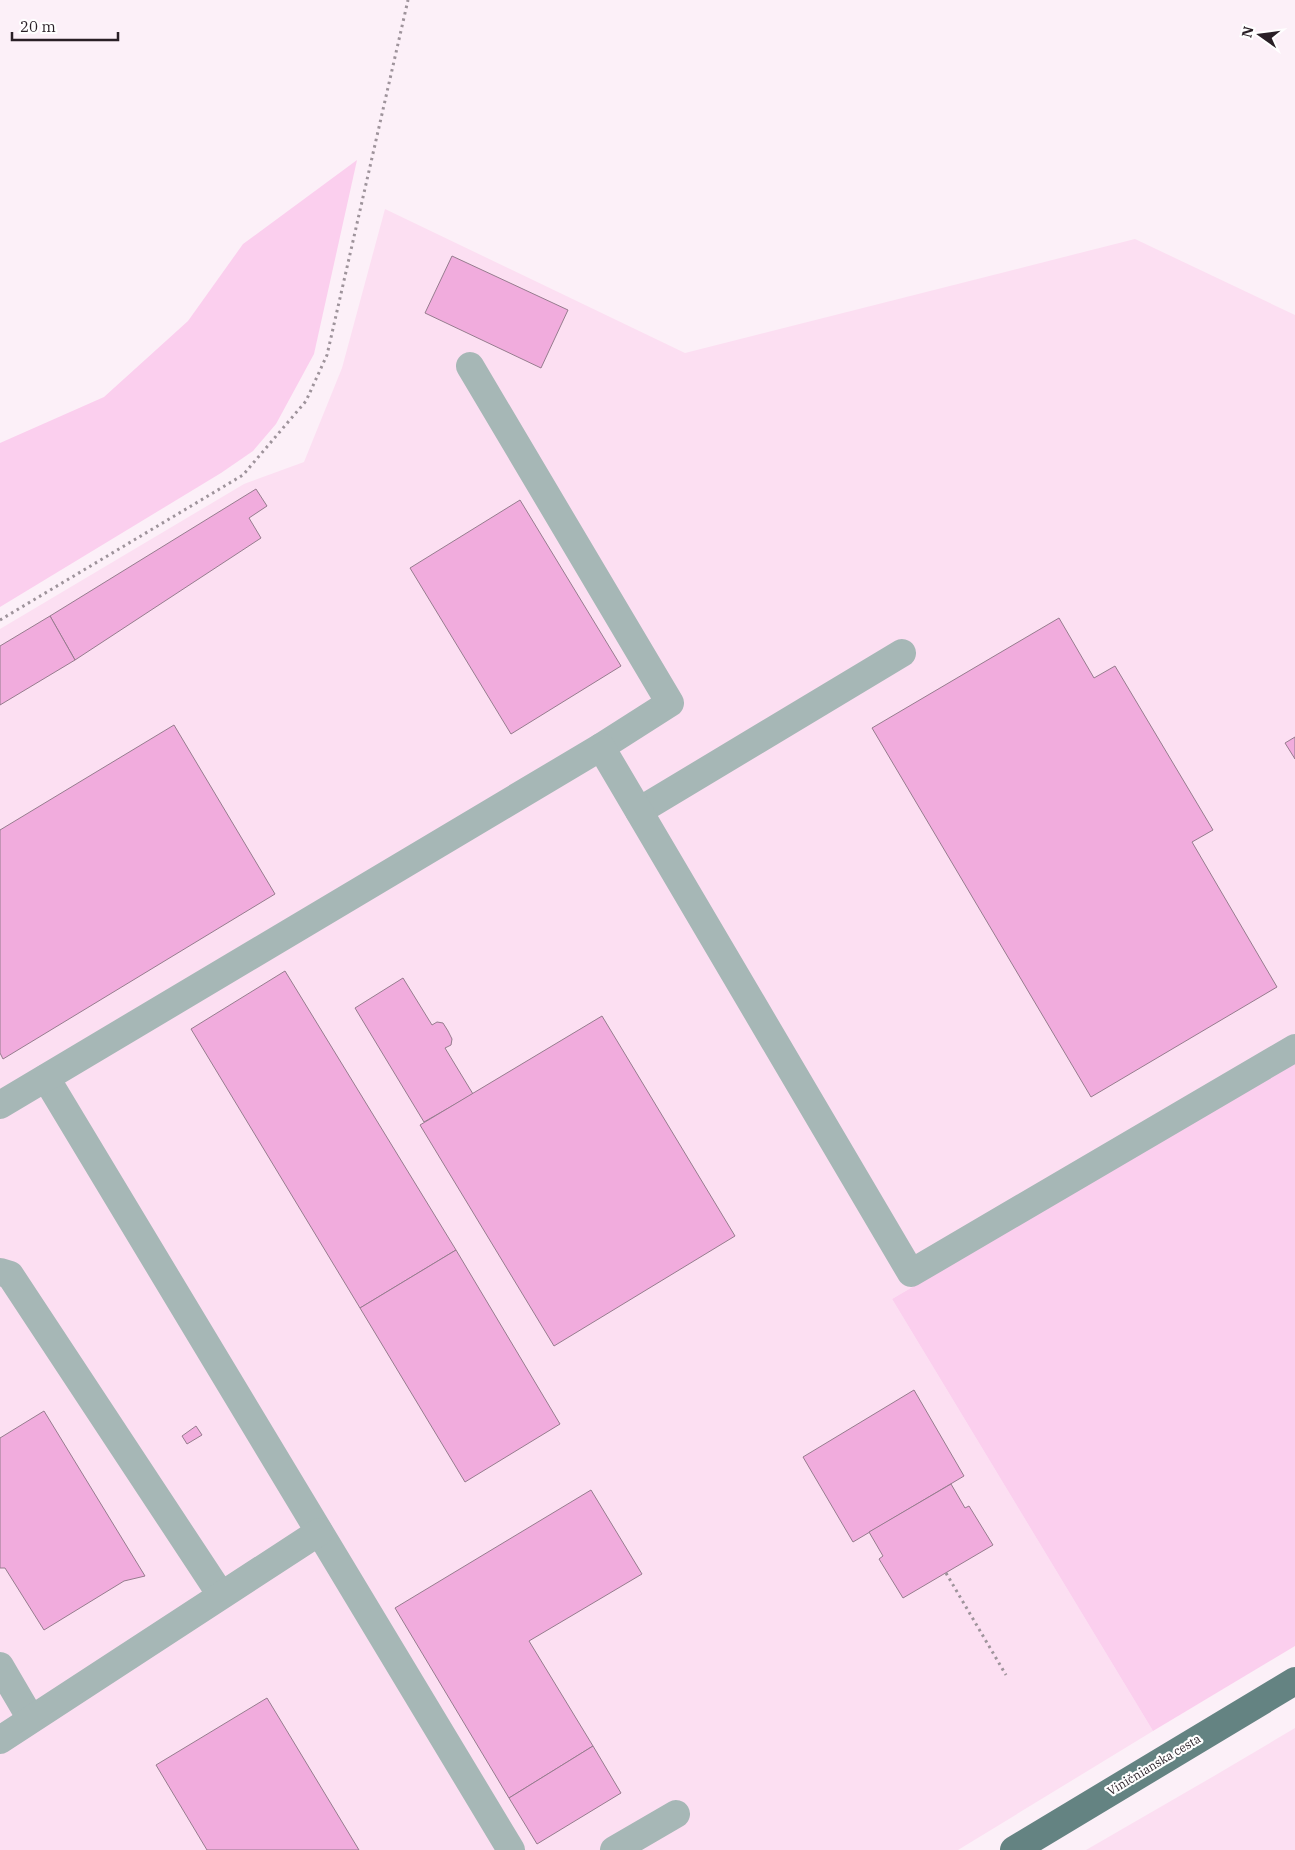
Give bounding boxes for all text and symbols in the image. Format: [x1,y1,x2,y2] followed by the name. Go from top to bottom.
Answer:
[12,10,119,42] scale bar
[1235,10,1285,60] north arrow
[20,17,56,36] text: 20 m
[1237,24,1257,39] text: N
[1104,1731,1203,1798] street label: Viničnianska cesta

